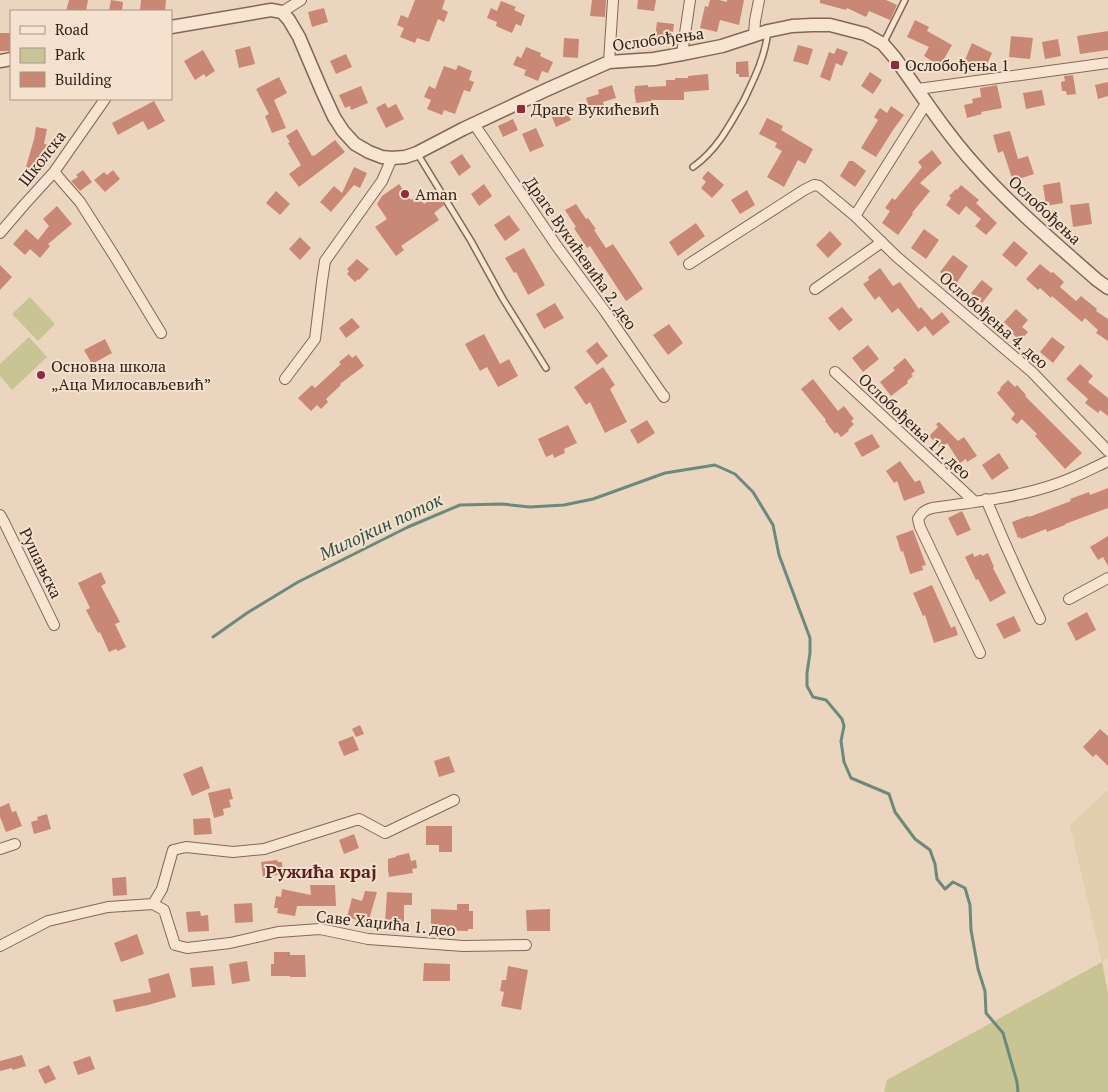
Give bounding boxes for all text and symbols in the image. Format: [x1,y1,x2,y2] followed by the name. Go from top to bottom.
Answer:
[10,10,172,100] legend
[55,19,88,39] text: Road
[611,22,705,56] street label: Ослобођења
[55,44,85,64] text: Park
[905,54,1010,76] place label: Ослобођења 1
[889,59,901,71] marker: Ослобођења 1
[55,69,113,89] text: Building
[531,98,660,120] place label: Драге Вукићевић
[515,103,527,115] marker: Драге Вукићевић
[13,126,71,190] street label: Школска
[1004,171,1086,249] street label: Ослобођења
[520,172,642,334] street label: Драге Вукићевића 2. део
[415,183,458,205] place label: Aman
[399,188,411,200] marker: Aman
[935,266,1053,374] street label: Ослобођења 4. део
[51,355,211,395] place label: Основна школа „Аца Милосављевић”
[854,368,976,484] street label: Ослобођења 11. део
[35,369,47,381] marker: Основна школа „Аца Милосављевић”
[314,487,446,566] water label: Милојкин поток
[14,524,68,602] street label: Рушањска
[265,859,377,883] district label: Ружића крај
[315,905,457,941] street label: Саве Хаџића 1. део

